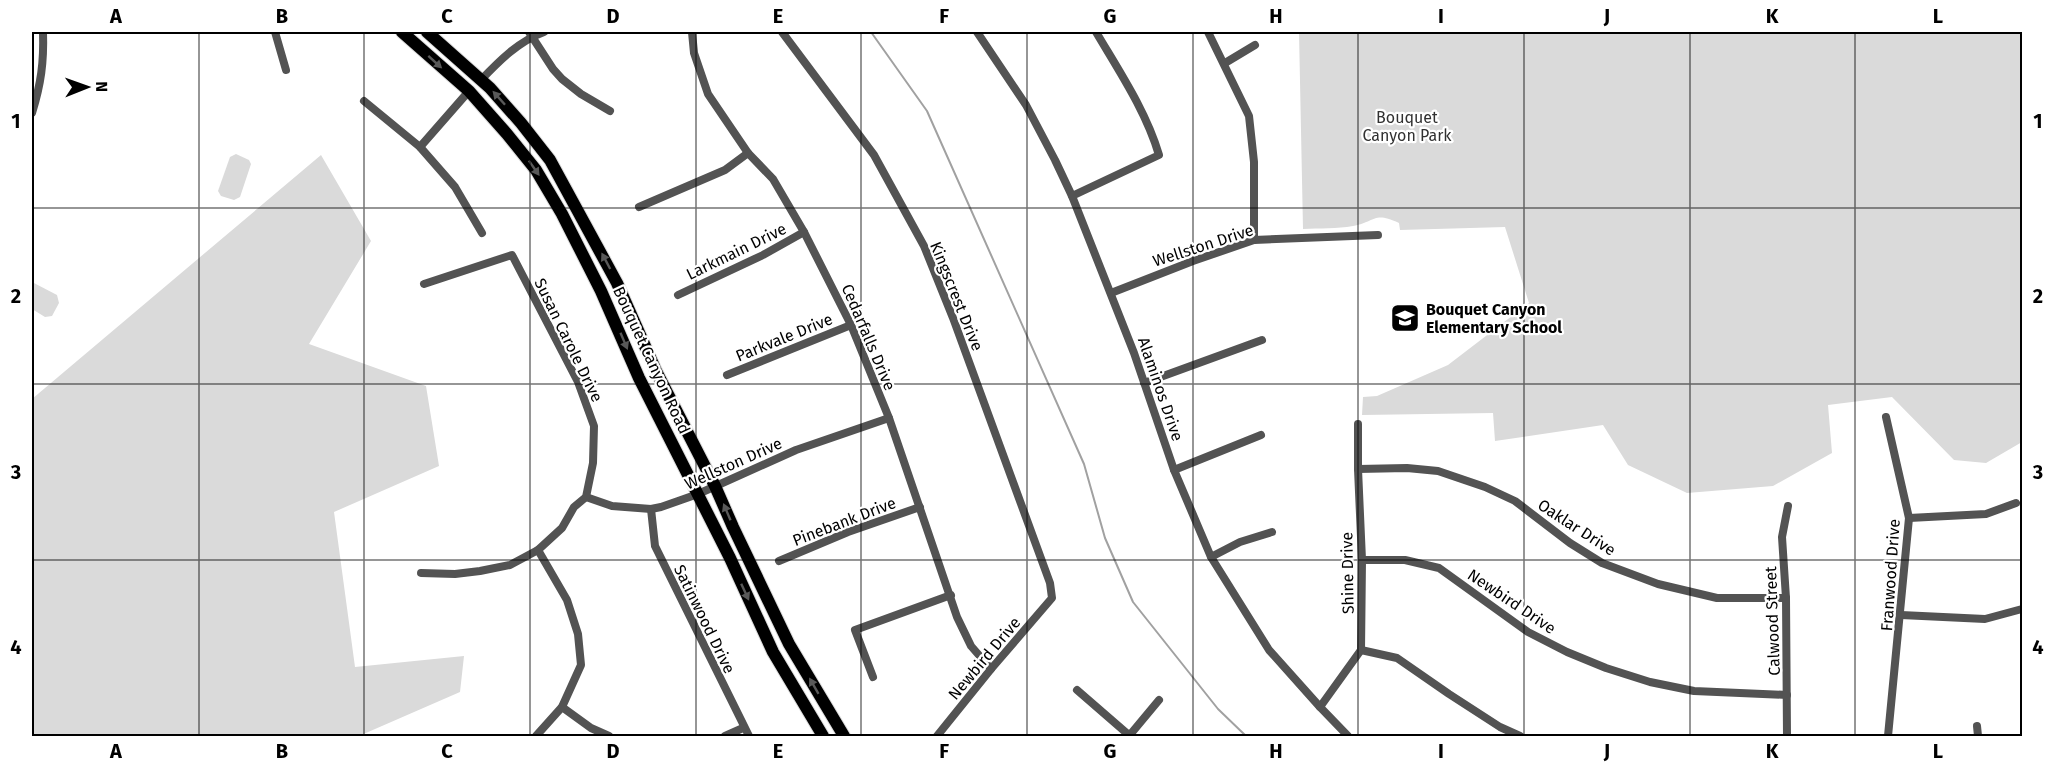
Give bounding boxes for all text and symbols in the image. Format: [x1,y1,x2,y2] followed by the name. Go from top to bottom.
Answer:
[109,4,123,28] text: A
[276,4,288,28] text: B
[441,4,453,28] text: C
[606,4,620,28] text: D
[773,4,783,28] text: E
[939,4,949,28] text: F
[1104,4,1116,28] text: G
[1269,4,1283,28] text: H
[1438,4,1444,28] text: I
[1603,4,1610,28] text: J
[1766,4,1779,28] text: K
[1933,4,1943,28] text: L
[428,55,443,69] one-way arrow
[57,57,117,117] north arrow
[92,81,111,92] text: N
[492,91,506,106] one-way arrow
[1362,108,1452,145] park label: Bouquet Canyon Park
[11,109,21,133] text: 1
[2033,109,2043,133] text: 1
[527,161,539,176] one-way arrow
[683,219,789,284] street label: Larkmain Drive
[1150,220,1256,271] street label: Wellston Drive
[926,239,987,354] street label: Kingscrest Drive
[601,252,611,269] one-way arrow
[530,275,607,405] street label: Susan Carole Drive
[838,281,900,393] street label: Cedarfalls Drive
[609,283,694,437] street label: Bouquet Canyon Road
[11,284,21,308] text: 2
[2033,284,2043,308] text: 2
[1426,300,1562,337] place label: Bouquet Canyon Elementary School
[1389,302,1421,334] school or university icon: Bouquet Canyon Elementary School
[733,309,835,366] street label: Parkvale Drive
[620,332,629,350] one-way arrow
[1134,335,1187,444] street label: Alaminos Drive
[682,433,785,493] street label: Wellston Drive
[10,460,21,484] text: 3
[2032,460,2043,484] text: 3
[790,493,899,550] street label: Pinebank Drive
[1534,495,1619,560] street label: Oaklar Drive
[721,503,731,521] one-way arrow
[1877,518,1904,632] street label: Franwood Drive
[1337,532,1358,614] street label: Shine Drive
[670,562,739,677] street label: Satinwood Drive
[1464,565,1559,638] street label: Newbird Drive
[1761,566,1784,676] street label: Calwood Street
[741,583,750,600] one-way arrow
[944,613,1024,704] street label: Newbird Drive
[10,635,22,659] text: 4
[2032,635,2044,659] text: 4
[809,677,819,694] one-way arrow
[109,739,123,763] text: A
[276,739,288,763] text: B
[441,739,453,763] text: C
[606,739,620,763] text: D
[773,739,783,763] text: E
[939,739,949,763] text: F
[1104,739,1116,763] text: G
[1269,739,1283,763] text: H
[1438,739,1444,763] text: I
[1603,739,1610,763] text: J
[1766,739,1779,763] text: K
[1933,739,1943,763] text: L

